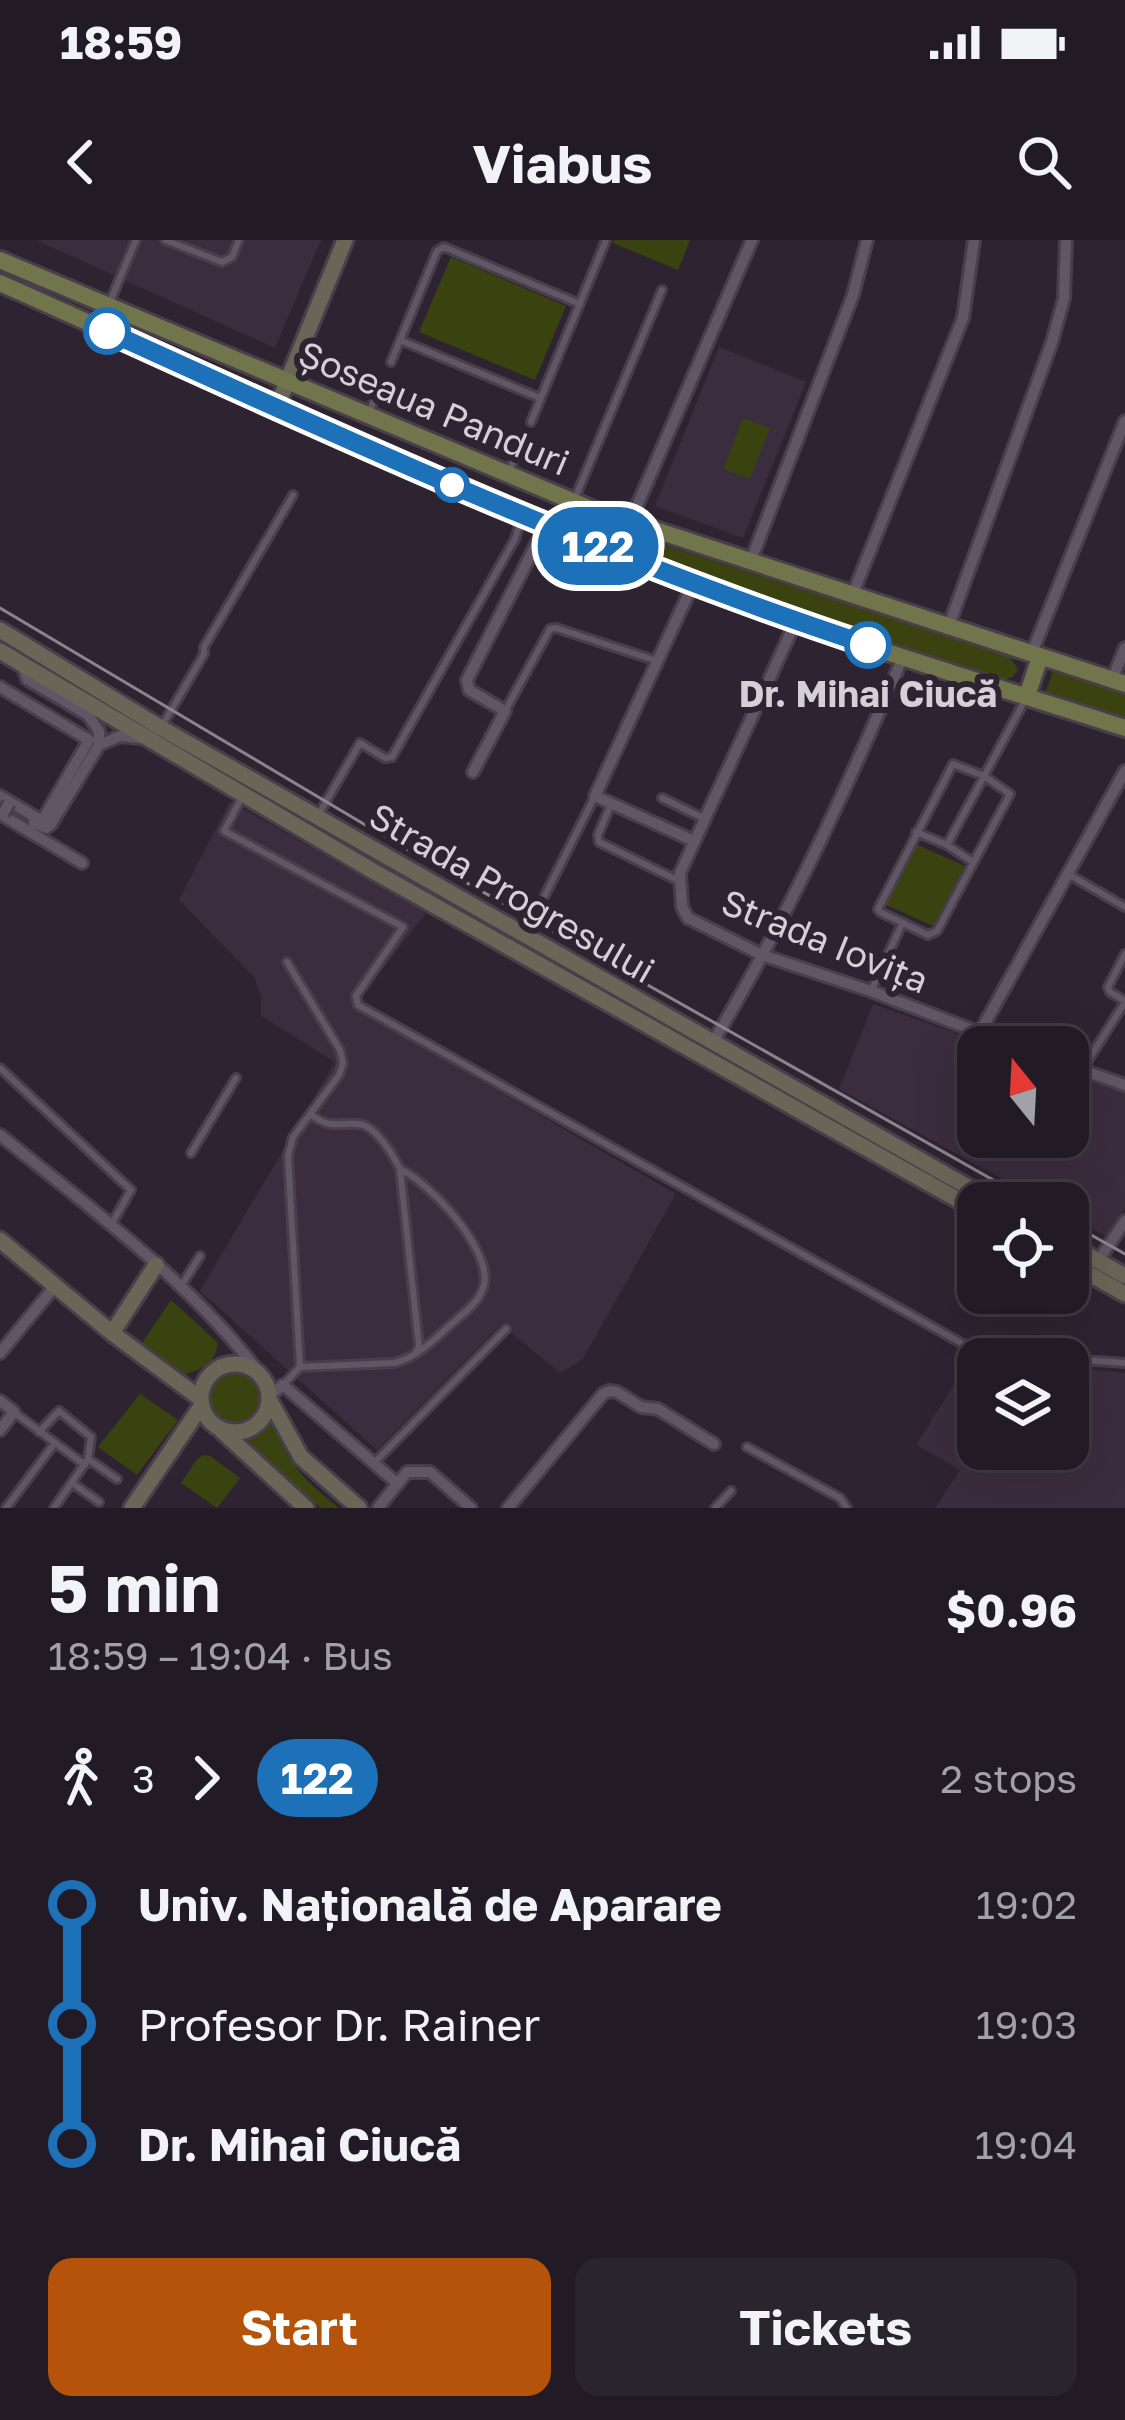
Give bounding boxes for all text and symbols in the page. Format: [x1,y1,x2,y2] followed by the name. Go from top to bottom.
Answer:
[60,15,182,69] text: 18:59
[48,129,114,195] icon: back
[1011,129,1077,195] icon: search
[472,130,653,195] text: Viabus
[85,309,129,353] unlabelled marker
[293,331,576,484] street label: Șoseaua Panduri
[436,469,468,501] unlabelled marker
[529,507,667,585] line badge: 122
[562,521,634,571] text: 122
[846,623,890,667] marker: Dr. Mihai Ciucă
[739,672,997,715] place label: Dr. Mihai Ciucă
[362,794,662,992] street label: Strada Progresului
[716,880,935,1001] street label: Strada Iovița
[957,1026,1089,1158] north arrow
[957,1026,1089,1470] map controls
[957,1182,1089,1314] button: locate
[957,1338,1089,1470] button: layers
[48,1547,221,1627] text: 5 min
[946,1583,1077,1637] text: $0.96
[48,1632,393,1679] text: 18:59 – 19:04 · Bus
[48,1745,114,1811] icon: walk
[173,1745,239,1811] icon: forward
[281,1753,354,1803] text: 122
[132,1755,155,1802] text: 3
[940,1755,1077,1802] text: 2 stops
[138,1877,722,1931] text: Univ. Națională de Aparare
[976,1881,1077,1928] text: 19:02
[138,1997,540,2051] text: Profesor Dr. Rainer
[976,2001,1077,2048] text: 19:03
[138,2117,461,2171] text: Dr. Mihai Ciucă
[975,2121,1077,2168] text: 19:04
[48,2258,551,2396] button: Start
[575,2258,1077,2396] button: Tickets

